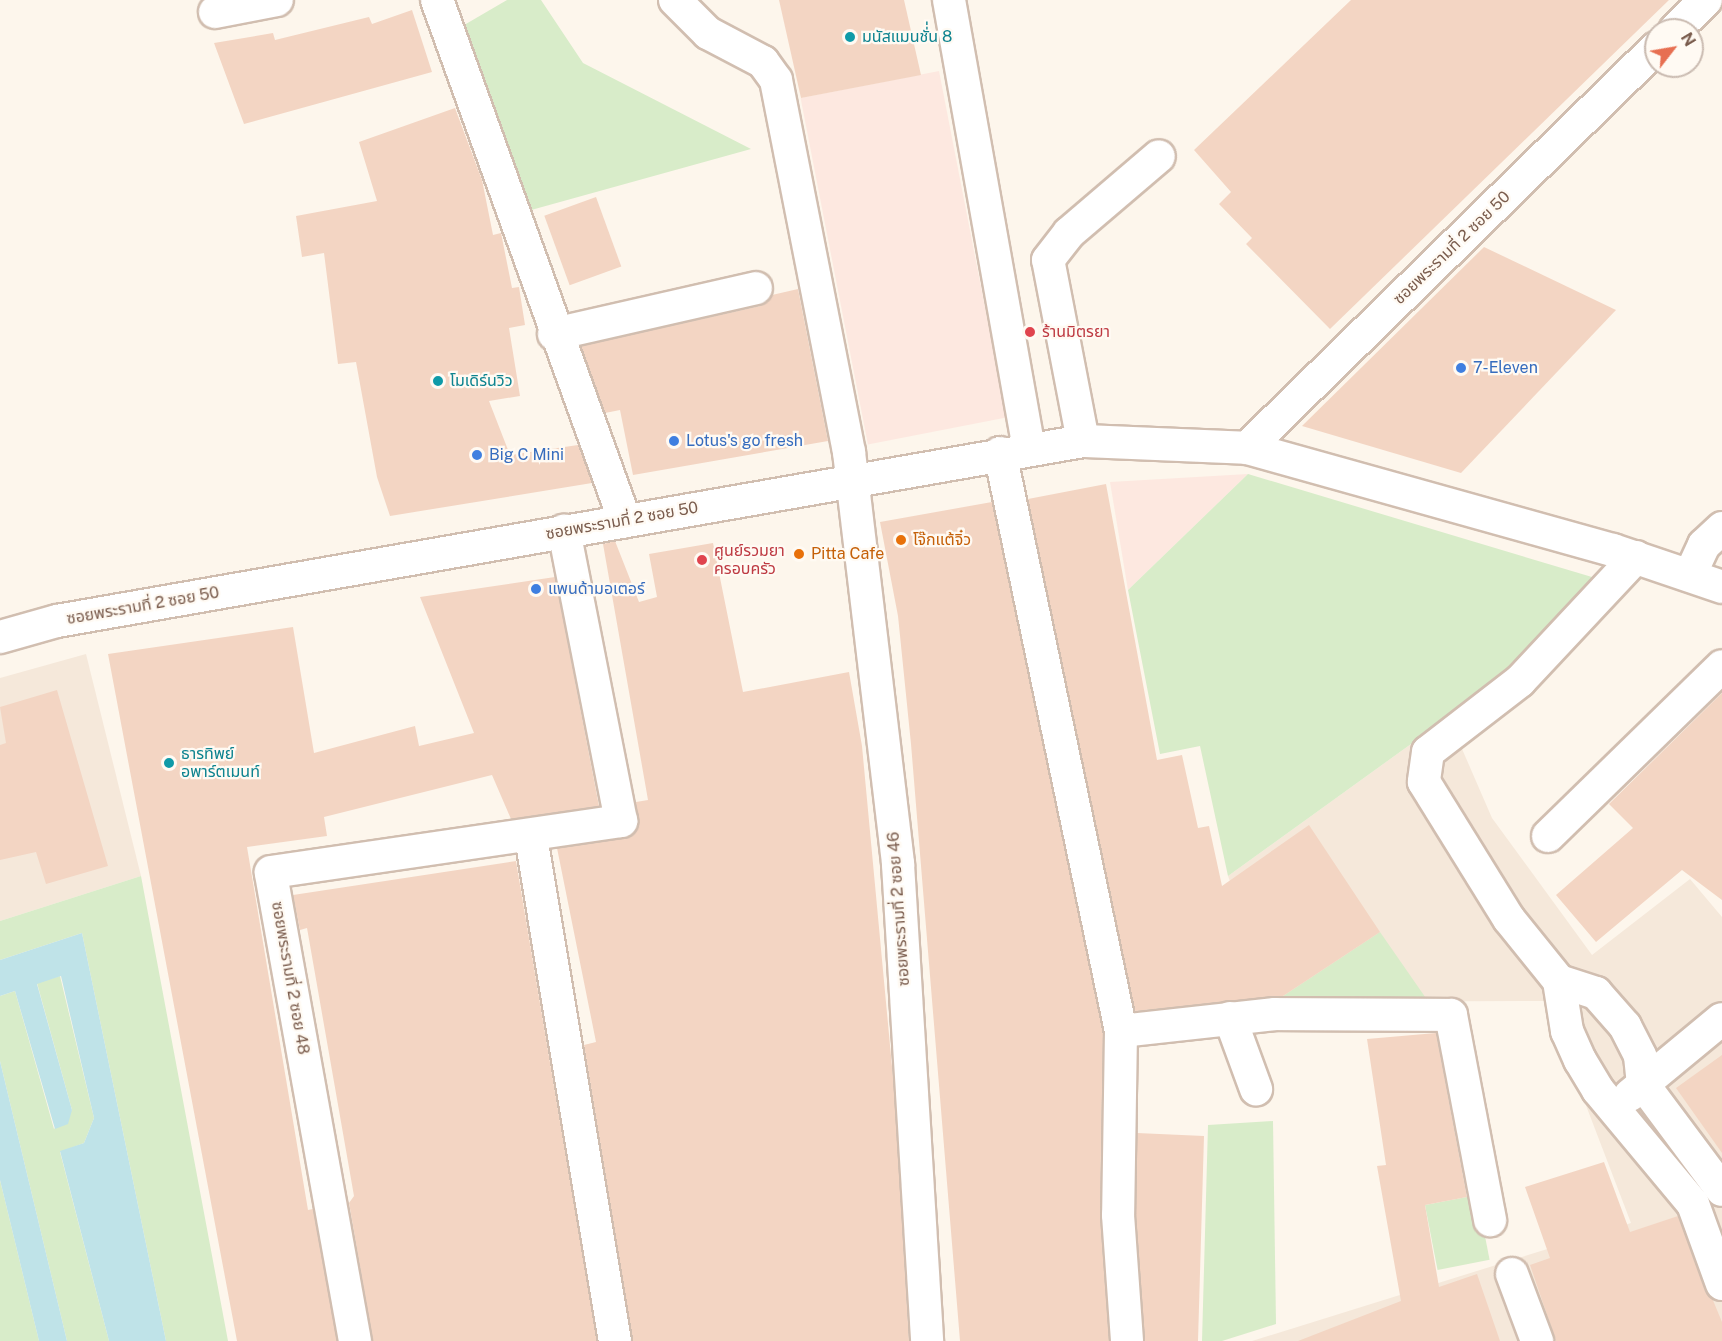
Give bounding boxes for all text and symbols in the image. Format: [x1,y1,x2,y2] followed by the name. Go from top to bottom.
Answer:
[1644,18,1704,78] north arrow
[862,27,952,47] place label: มนัสแมนชั่่น 8
[1677,29,1700,50] text: N
[843,30,857,44] marker: มนัสแมนชั่่น 8
[1390,187,1514,309] street label: ซอยพระรามที่ 2 ซอย 50
[1042,322,1110,342] place label: ร้านมิตรยา
[1023,325,1037,339] marker: ร้านมิตรยา
[1473,358,1538,378] place label: 7-Eleven
[1454,361,1468,375] marker: 7-Eleven
[450,371,513,391] place label: โมเดิร์นวิว
[431,374,445,388] marker: โมเดิร์นวิว
[686,431,803,451] place label: Lotus's go fresh
[667,434,681,448] marker: Lotus's go fresh
[489,445,564,465] place label: Big C Mini
[470,448,484,462] marker: Big C Mini
[544,498,700,544] street label: ซอยพระรามที่ 2 ซอย 50
[913,530,971,550] place label: โจ๊กแต้จิ๋ว
[894,533,908,547] marker: โจ๊กแต้จิ๋ว
[714,541,785,579] place label: ศูนย์รวมยา ครอบครัว
[811,544,884,564] place label: Pitta Cafe
[792,547,806,561] marker: Pitta Cafe
[695,553,709,567] marker: ศูนย์รวมยา ครอบครัว
[548,579,645,599] place label: แพนด้ามอเตอร์
[529,582,543,596] marker: แพนด้ามอเตอร์
[65,583,221,629] street label: ซอยพระรามที่ 2 ซอย 50
[181,744,260,782] place label: ธารทิพย์ อพาร์ตเมนท์
[162,756,176,770] marker: ธารทิพย์ อพาร์ตเมนท์
[884,831,914,987] street label: ซอยพระรามที่ 2 ซอย 46
[267,900,313,1056] street label: ซอยพระรามที่ 2 ซอย 48

